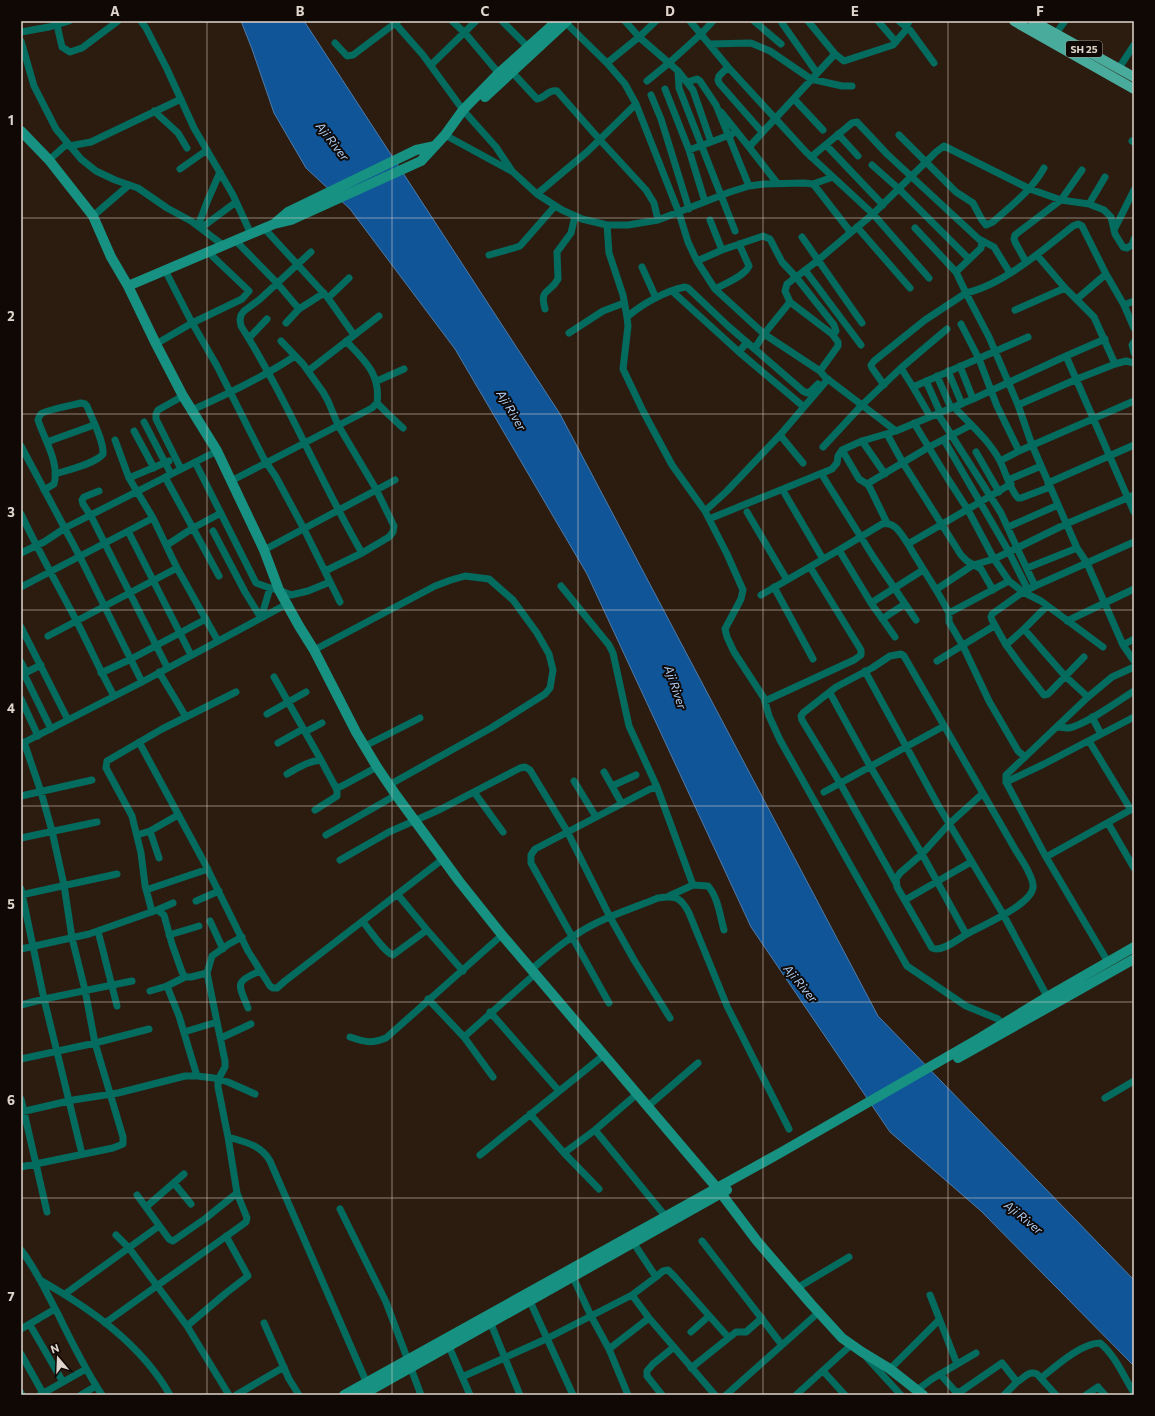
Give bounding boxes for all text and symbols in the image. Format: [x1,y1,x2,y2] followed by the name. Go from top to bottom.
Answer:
[110,3,120,19] text: A
[296,3,305,19] text: B
[481,3,490,19] text: C
[665,3,675,19] text: D
[851,3,859,19] text: E
[1036,3,1044,19] text: F
[1066,41,1102,57] road number: SH 25
[8,112,14,128] text: 1
[313,118,353,164] water label: Aji River
[7,308,15,324] text: 2
[494,386,530,434] water label: Aji River
[7,504,15,520] text: 3
[662,662,690,712] water label: Aji River
[7,700,15,716] text: 4
[7,896,15,912] text: 5
[781,960,822,1006] water label: Aji River
[7,1092,15,1108] text: 6
[1001,1197,1047,1237] water label: Aji River
[7,1288,15,1304] text: 7
[38,1338,78,1378] north arrow
[49,1341,61,1356] text: N

